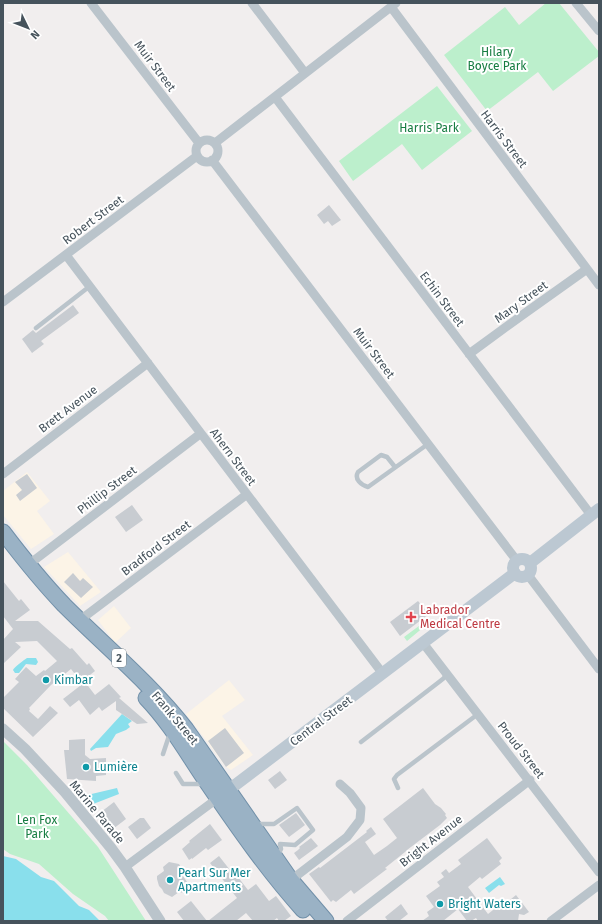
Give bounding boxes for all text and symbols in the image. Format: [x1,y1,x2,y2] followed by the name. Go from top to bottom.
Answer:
[8,8,48,48] north arrow
[28,27,42,42] text: N
[131,38,179,95] street label: Muir Street
[468,45,527,73] park label: Hilary Boyce Park
[478,107,531,171] street label: Harris Street
[399,121,460,135] park label: Harris Park
[60,192,127,247] street label: Robert Street
[417,269,468,330] street label: Echin Street
[492,278,551,326] street label: Mary Street
[350,325,398,382] street label: Muir Street
[36,382,100,436] street label: Brett Avenue
[207,426,259,489] street label: Ahern Street
[75,463,140,517] street label: Phillip Street
[119,517,194,579] street label: Bradford Street
[420,603,500,631] place label: Labrador Medical Centre
[405,611,417,623] marker: Labrador Medical Centre
[112,649,126,667] road number: 2
[54,673,93,687] place label: Kimbar
[41,675,51,685] marker: Kimbar
[149,689,202,748] street label: Frank Street
[287,693,355,749] street label: Central Street
[495,719,548,782] street label: Proud Street
[94,760,138,774] place label: Lumière
[81,762,91,772] marker: Lumière
[67,778,127,846] street label: Marine Parade
[397,812,465,870] street label: Bright Avenue
[17,813,57,841] park label: Len Fox Park
[178,866,251,894] place label: Pearl Sur Mer Apartments
[165,875,175,885] marker: Pearl Sur Mer Apartments
[448,897,521,911] place label: Bright Waters
[435,899,445,909] marker: Bright Waters

